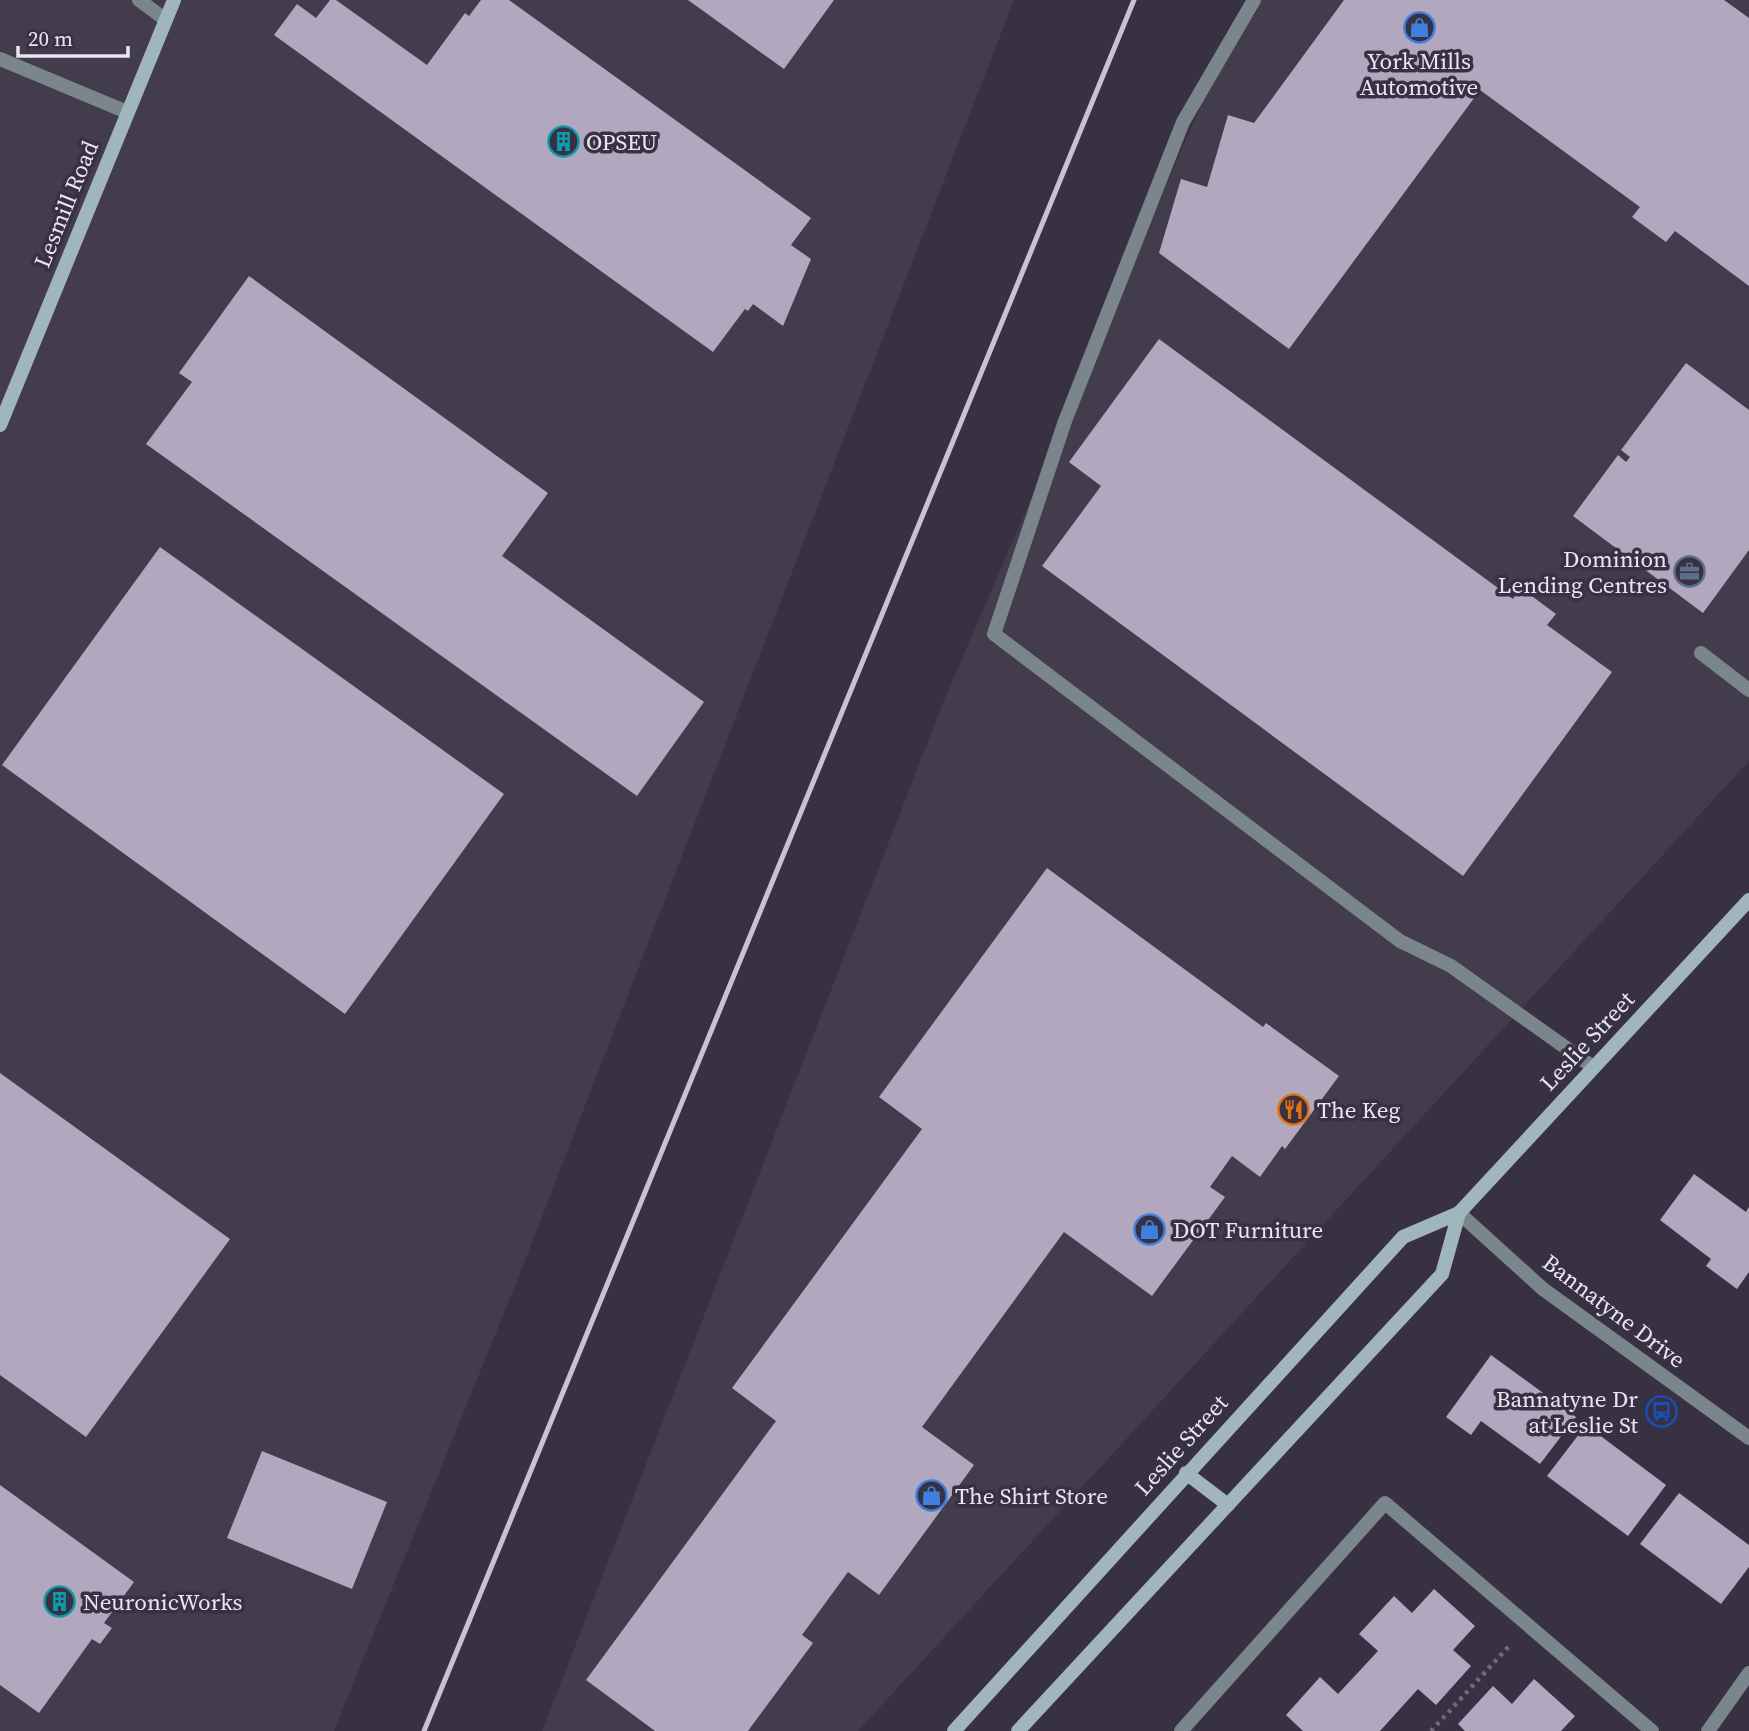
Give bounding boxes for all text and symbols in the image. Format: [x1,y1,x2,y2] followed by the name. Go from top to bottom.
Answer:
[1402,10,1436,44] shop icon: York Mills Automotive
[18,14,128,58] scale bar
[28,24,73,53] text: 20 m
[1360,45,1478,103] place label: York Mills Automotive
[546,125,580,159] building icon: OPSEU
[586,126,657,158] place label: OPSEU
[26,136,106,272] street label: Lesmill Road
[1498,543,1667,601] place label: Dominion Lending Centres
[1673,555,1707,589] office icon: Dominion Lending Centres
[1533,984,1642,1098] street label: Leslie Street
[1277,1093,1311,1127] restaurant icon: The Keg
[1317,1094,1400,1126] place label: The Keg
[1133,1213,1167,1247] shop icon: DOT Furniture
[1173,1214,1323,1246] place label: DOT Furniture
[1536,1247,1692,1375] street label: Bannatyne Drive
[1496,1383,1639,1441] place label: Bannatyne Dr at Leslie St
[1127,1387,1235,1502] street label: Leslie Street
[1644,1395,1678,1429] bus stop icon: Bannatyne Dr at Leslie St
[915,1479,949,1513] shop icon: The Shirt Store
[955,1480,1108,1512] place label: The Shirt Store
[43,1585,77,1619] building icon: NeuronicWorks
[83,1586,242,1618] place label: NeuronicWorks

